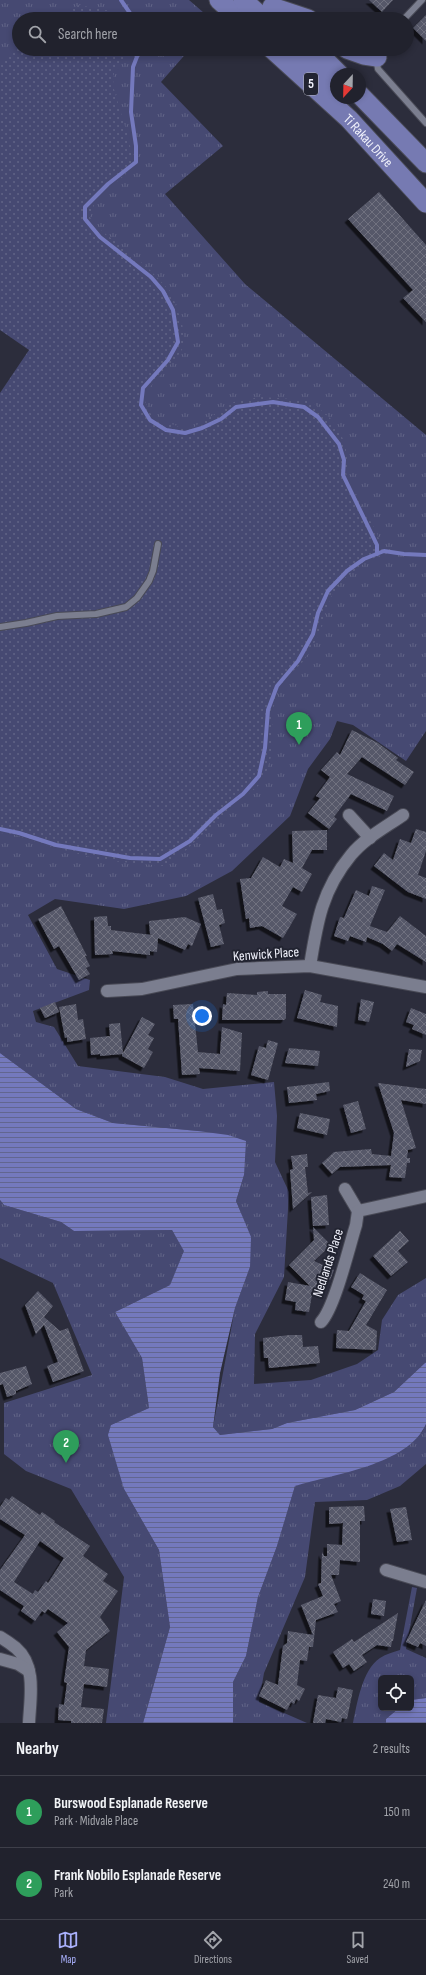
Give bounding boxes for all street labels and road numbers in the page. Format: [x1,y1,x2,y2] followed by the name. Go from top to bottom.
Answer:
[304,73,318,95] road number: 5
[340,110,397,170] street label: Ti Rakau Drive
[232,943,300,965] street label: Kenwick Place
[309,1227,347,1299] street label: Nedlands Place

